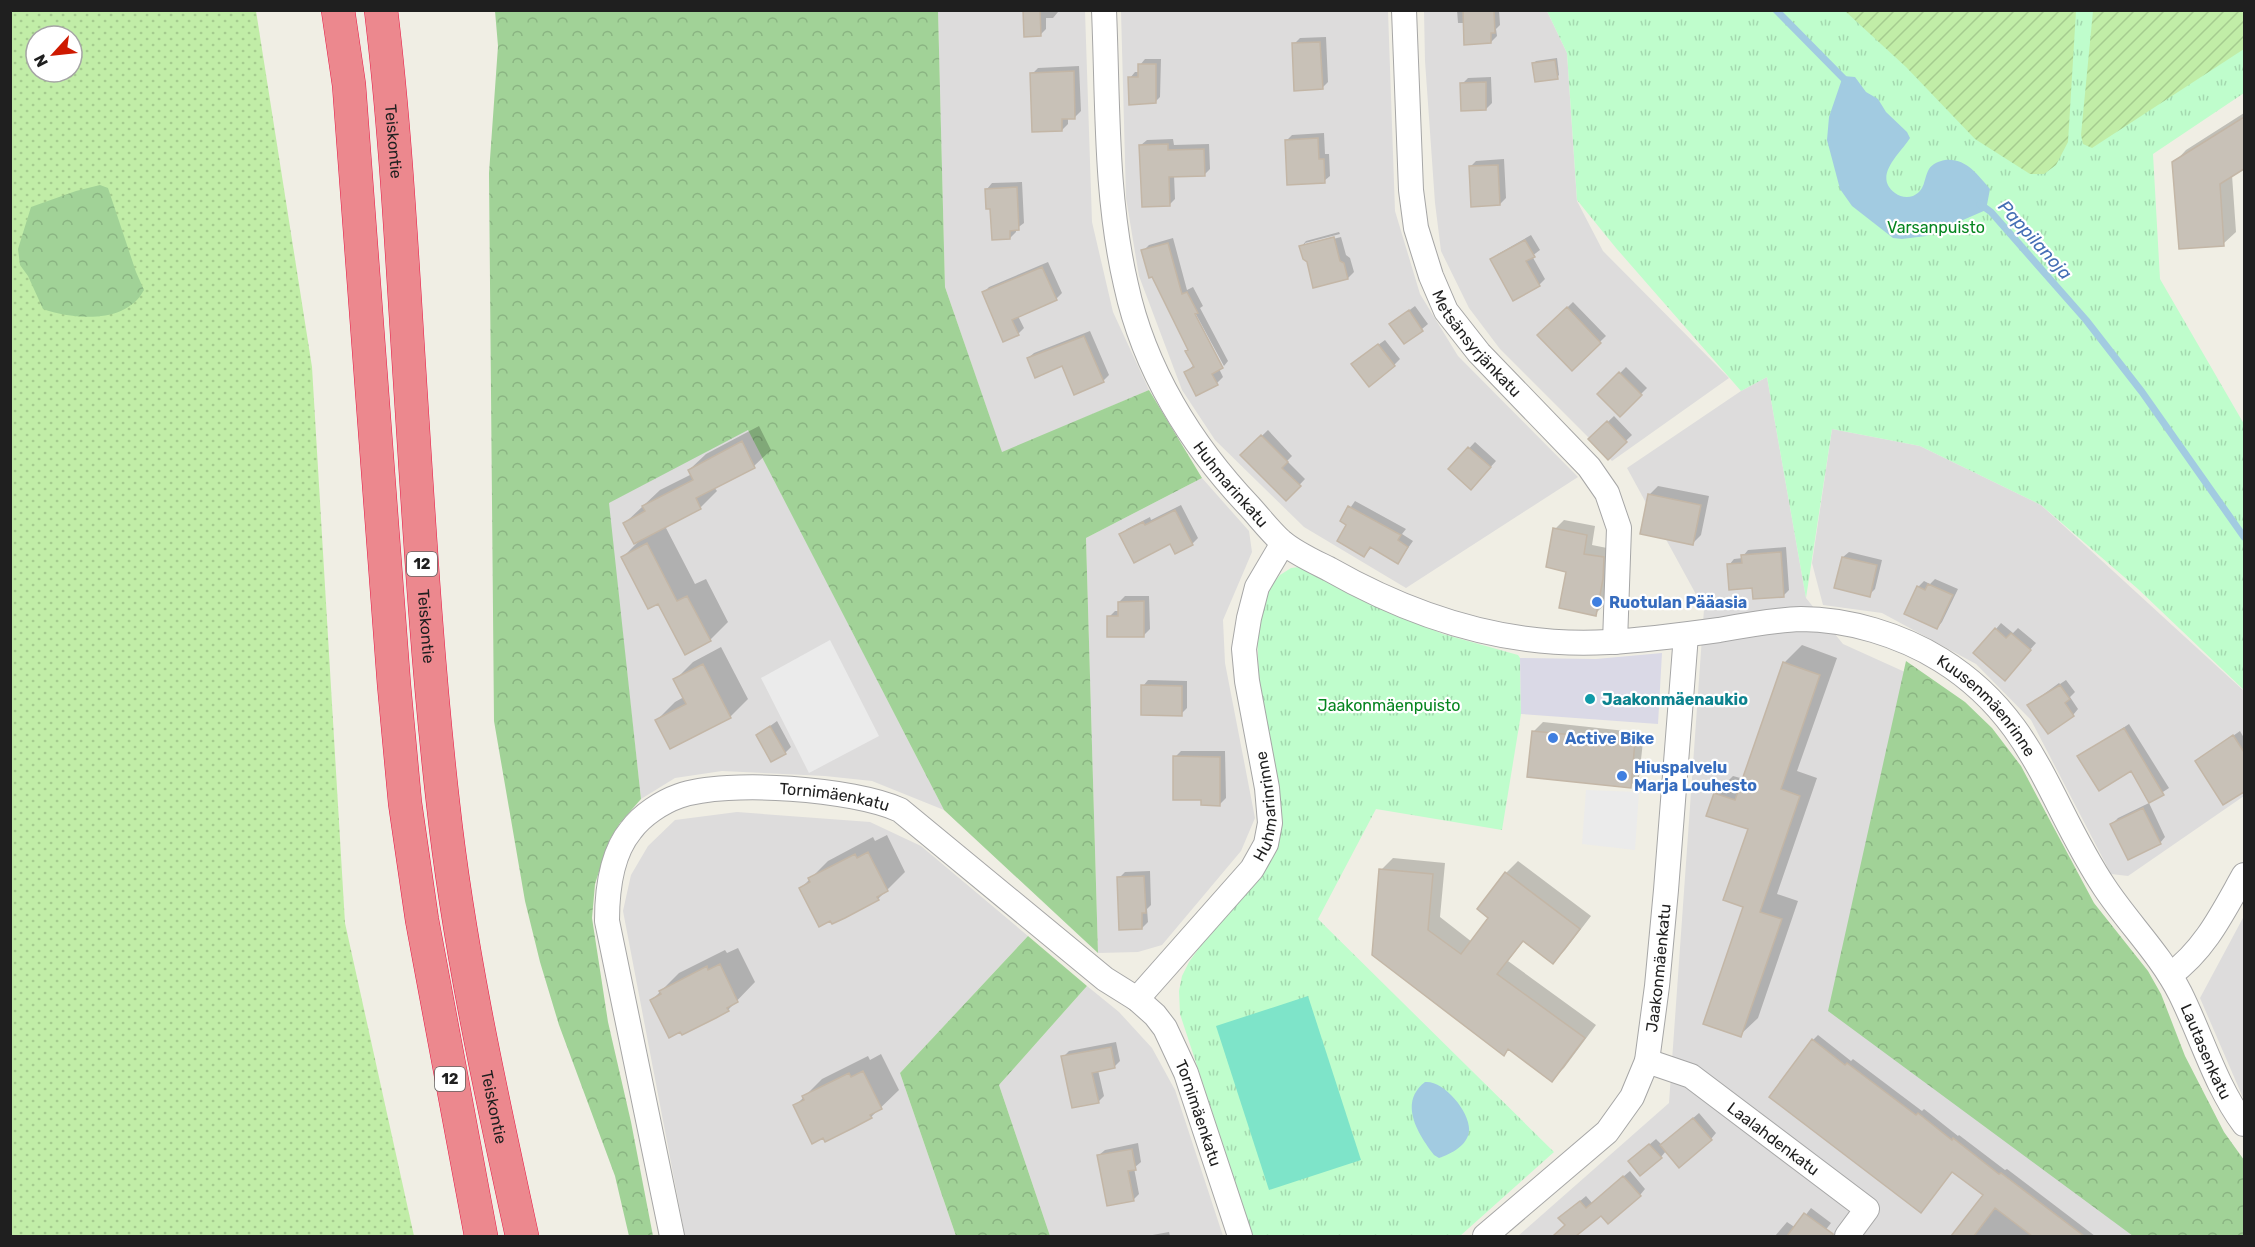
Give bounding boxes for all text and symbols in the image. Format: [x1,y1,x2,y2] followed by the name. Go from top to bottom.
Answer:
[24,24,84,84] north arrow
[30,51,52,70] text: N
[381,103,406,179] street label: Teiskontie
[1994,196,2077,285] water label: Pappilanoja
[1887,218,1985,237] park label: Varsanpuisto
[1428,287,1525,401] street label: Metsänsyrjänkatu
[1189,438,1272,531] street label: Huhmarinkatu
[407,552,437,576] road number: 12
[414,588,438,664] street label: Teiskontie
[1609,593,1747,612] place label: Ruotulan Pääasia
[1590,595,1604,609] marker: Ruotulan Pääasia
[1933,651,2040,760] street label: Kuusenmäenrinne
[1602,690,1748,709] place label: Jaakonmäenaukio
[1583,692,1597,706] marker: Jaakonmäenaukio
[1318,696,1460,715] park label: Jaakonmäenpuisto
[1565,729,1654,748] place label: Active Bike
[1546,731,1560,745] marker: Active Bike
[1249,750,1281,865] street label: Huhmarinrinne
[1634,758,1757,795] place label: Hiuspalvelu Marja Louhesto
[1615,769,1629,783] marker: Hiuspalvelu Marja Louhesto
[779,779,892,815] street label: Tornimäenkatu
[1642,903,1675,1033] street label: Jaakonmäenkatu
[2177,1001,2235,1103] street label: Lautasenkatu
[1171,1057,1225,1169] street label: Tornimäenkatu
[435,1067,465,1091] road number: 12
[477,1069,511,1146] street label: Teiskontie
[1724,1098,1823,1180] street label: Laalahdenkatu

